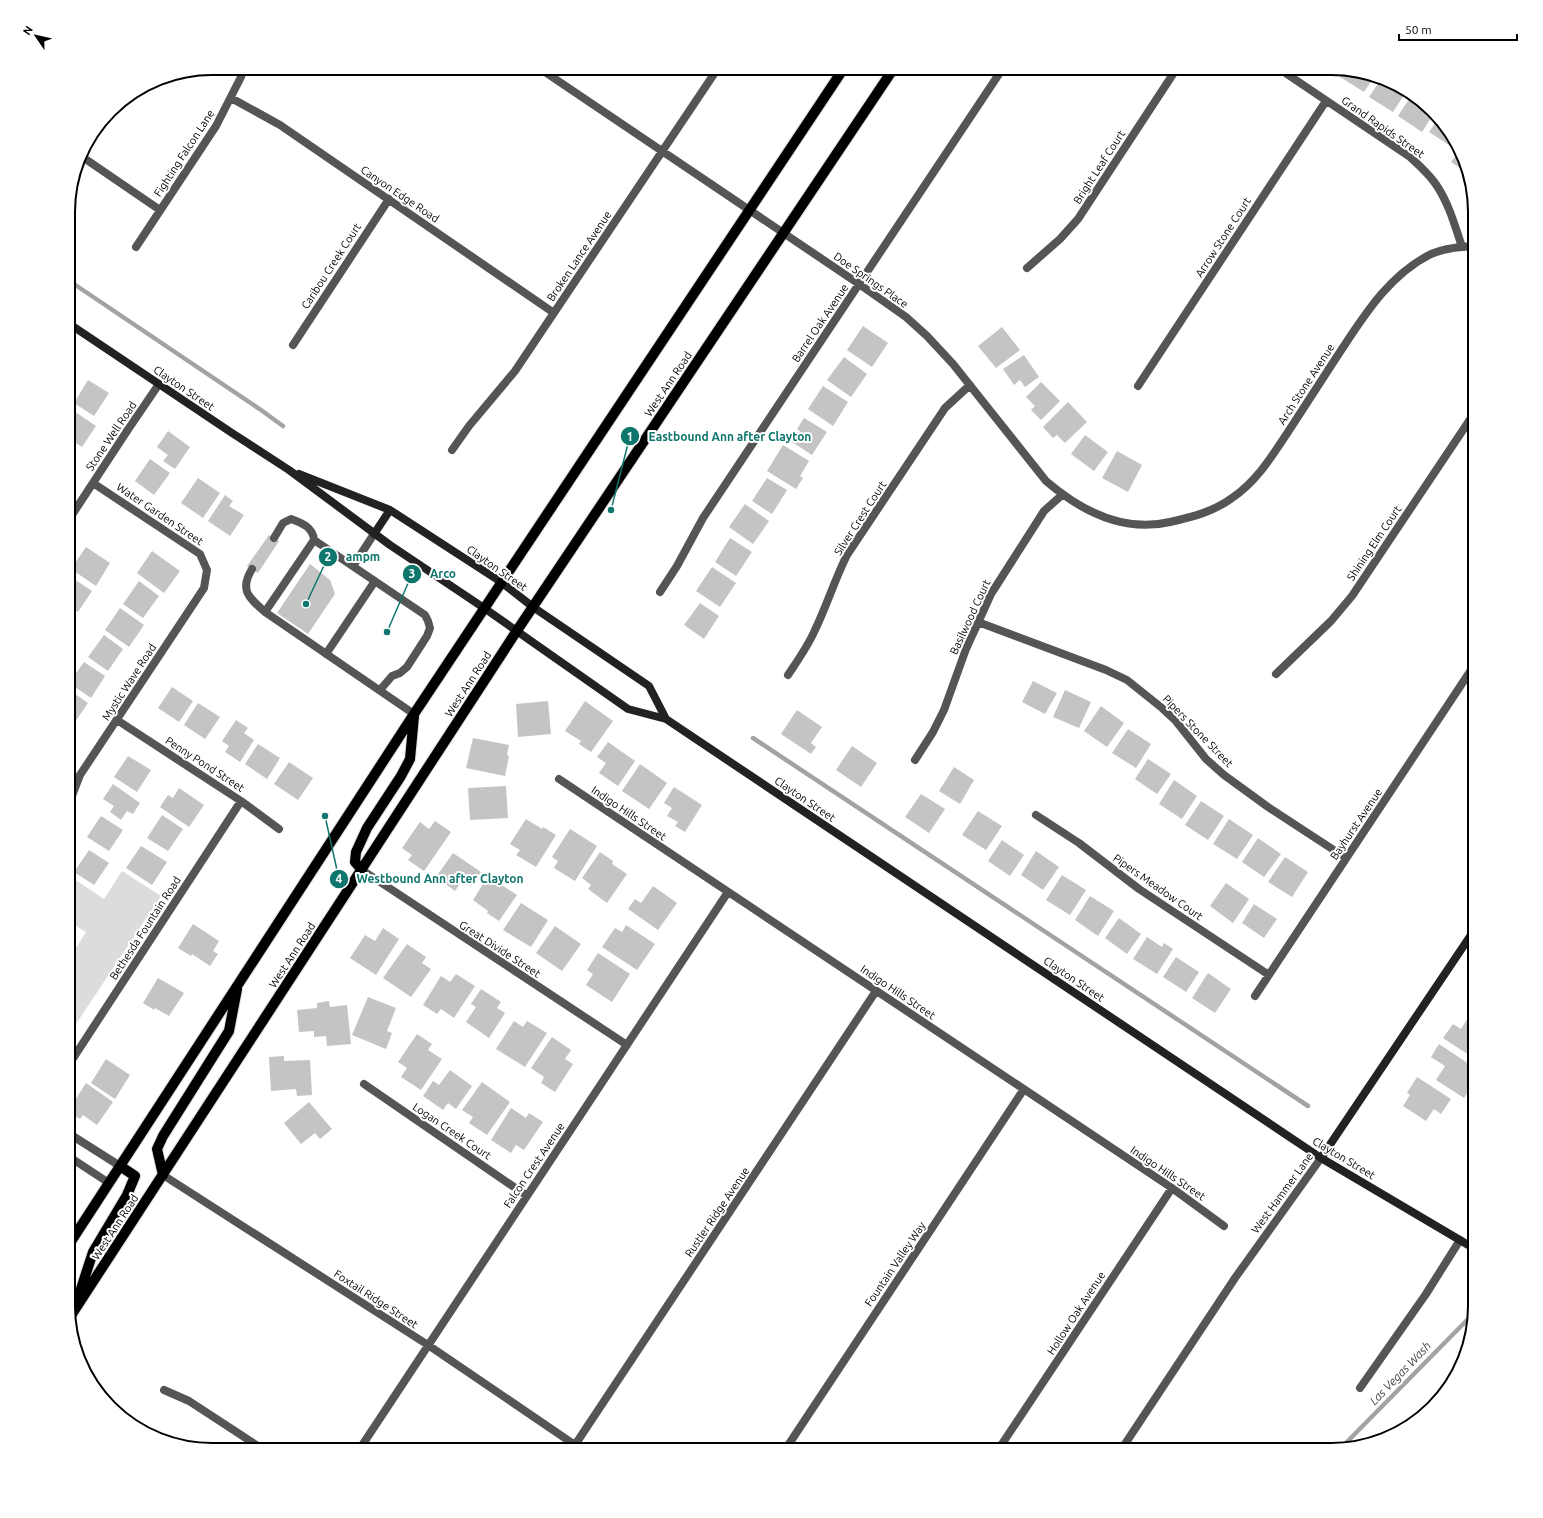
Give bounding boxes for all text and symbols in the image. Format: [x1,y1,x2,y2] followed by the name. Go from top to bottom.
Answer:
[16,16,56,56] north arrow
[1399,16,1517,42] scale bar
[1405,23,1432,36] text: 50 m
[20,24,35,37] text: N
[1339,94,1427,161] street label: Grand Rapids Street
[151,107,217,199] street label: Fighting Falcon Lane
[1071,127,1128,206] street label: Bright Leaf Court
[359,163,441,225] street label: Canyon Edge Road
[1193,194,1254,279] street label: Arrow Stone Court
[544,209,614,303] street label: Broken Lance Avenue
[299,220,364,311] street label: Caribou Creek Court
[832,250,910,310] street label: Doe Springs Place
[789,282,851,364] street label: Barrel Oak Avenue
[1275,341,1337,427] street label: Arch Stone Avenue
[642,349,694,419] street label: West Ann Road
[151,363,217,413] street label: Clayton Street
[83,399,139,473] street label: Stone Well Road
[620,424,819,448] callout: Eastbound Ann after Clayton
[627,430,633,443] text: 1
[649,430,811,443] text: Eastbound Ann after Clayton
[832,478,889,557] street label: Silver Crest Court
[114,481,206,548] street label: Water Garden Street
[1344,503,1404,583] street label: Shining Elm Court
[465,543,530,594] street label: Clayton Street
[318,545,388,569] callout: ampm
[325,550,332,563] text: 2
[346,550,380,563] text: ampm
[402,562,464,586] callout: Arco
[409,567,415,580] text: 3
[430,567,456,580] text: Arco
[947,577,993,656] street label: Basilwood Court
[100,641,158,723] street label: Mystic Wave Road
[442,649,494,719] street label: West Ann Road
[1161,693,1236,770] street label: Pipers Stone Street
[163,734,247,794] street label: Penny Pond Street
[772,774,838,824] street label: Clayton Street
[589,784,669,843] street label: Indigo Hills Street
[1328,786,1384,862] street label: Bayhurst Avenue
[1111,852,1206,923] street label: Pipers Meadow Court
[329,867,532,891] callout: Westbound Ann after Clayton
[336,872,343,885] text: 4
[356,872,524,885] text: Westbound Ann after Clayton
[107,874,183,982] street label: Bethesda Fountain Road
[457,918,543,980] street label: Great Divide Street
[266,920,318,990] street label: West Ann Road
[1041,954,1107,1004] street label: Clayton Street
[858,963,938,1022] street label: Indigo Hills Street
[411,1100,494,1162] street label: Logan Creek Court
[501,1120,567,1210] street label: Falcon Crest Avenue
[1311,1135,1378,1182] street label: Clayton Street
[1128,1144,1208,1203] street label: Indigo Hills Street
[1249,1150,1315,1236] street label: West Hammer Lane
[682,1165,752,1259] street label: Rustler Ridge Avenue
[89,1192,141,1262] street label: West Ann Road
[862,1219,928,1308] street label: Fountain Valley Way
[332,1267,421,1331] street label: Foxtail Ridge Street
[1045,1269,1107,1357] street label: Hollow Oak Avenue
[1367,1339,1433,1407] water label: Las Vegas Wash

